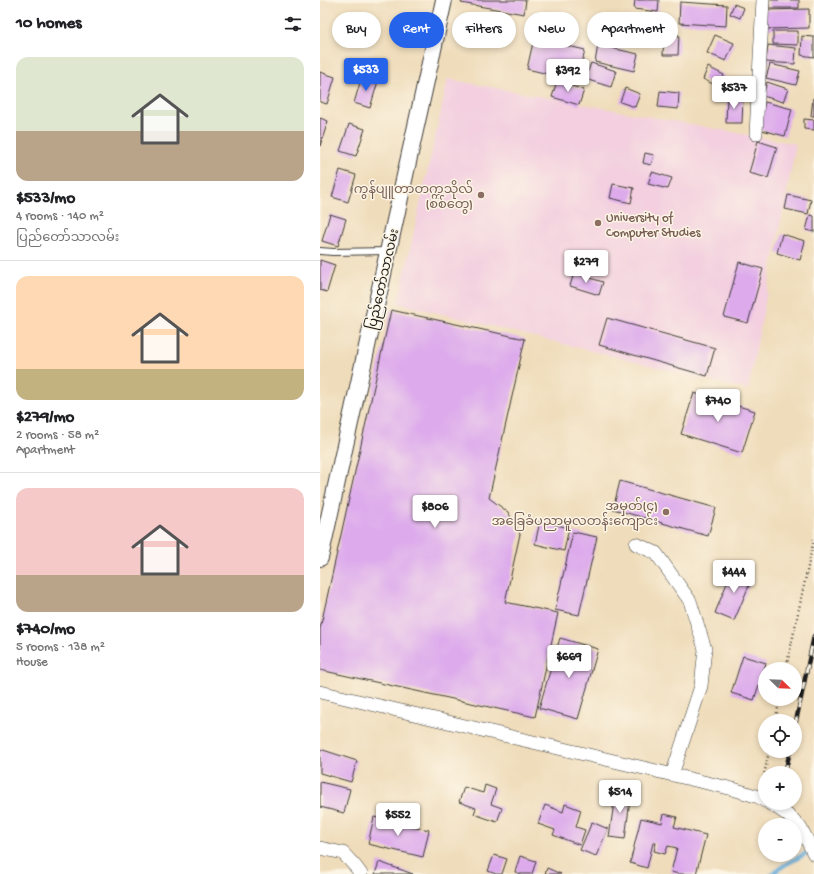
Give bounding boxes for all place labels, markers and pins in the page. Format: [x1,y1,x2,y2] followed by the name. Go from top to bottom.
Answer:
[342,58,390,92] pin: $533
[544,59,592,93] pin: $392
[710,76,758,110] pin: $537
[354,180,473,214] place label: ကွန်ပျူတာတက္ကသိုလ် (စစ်တွေ)
[476,190,486,200] marker: ကွန်ပျူတာတက္ကသိုလ် (စစ်တွေ)
[606,211,702,241] place label: University of Computer Studies
[593,218,603,228] marker: University of Computer Studies
[562,250,610,284] pin: $279
[694,389,742,423] pin: $740
[411,495,459,529] pin: $806
[492,497,658,531] place label: အမှတ်(၄) အခြေခံပညာမူလတန်းကျောင်း
[661,507,671,517] marker: အမှတ်(၄) အခြေခံပညာမူလတန်းကျောင်း
[710,560,758,594] pin: $444
[545,645,593,679] pin: $669
[596,780,644,814] pin: $514
[374,803,422,837] pin: $552

